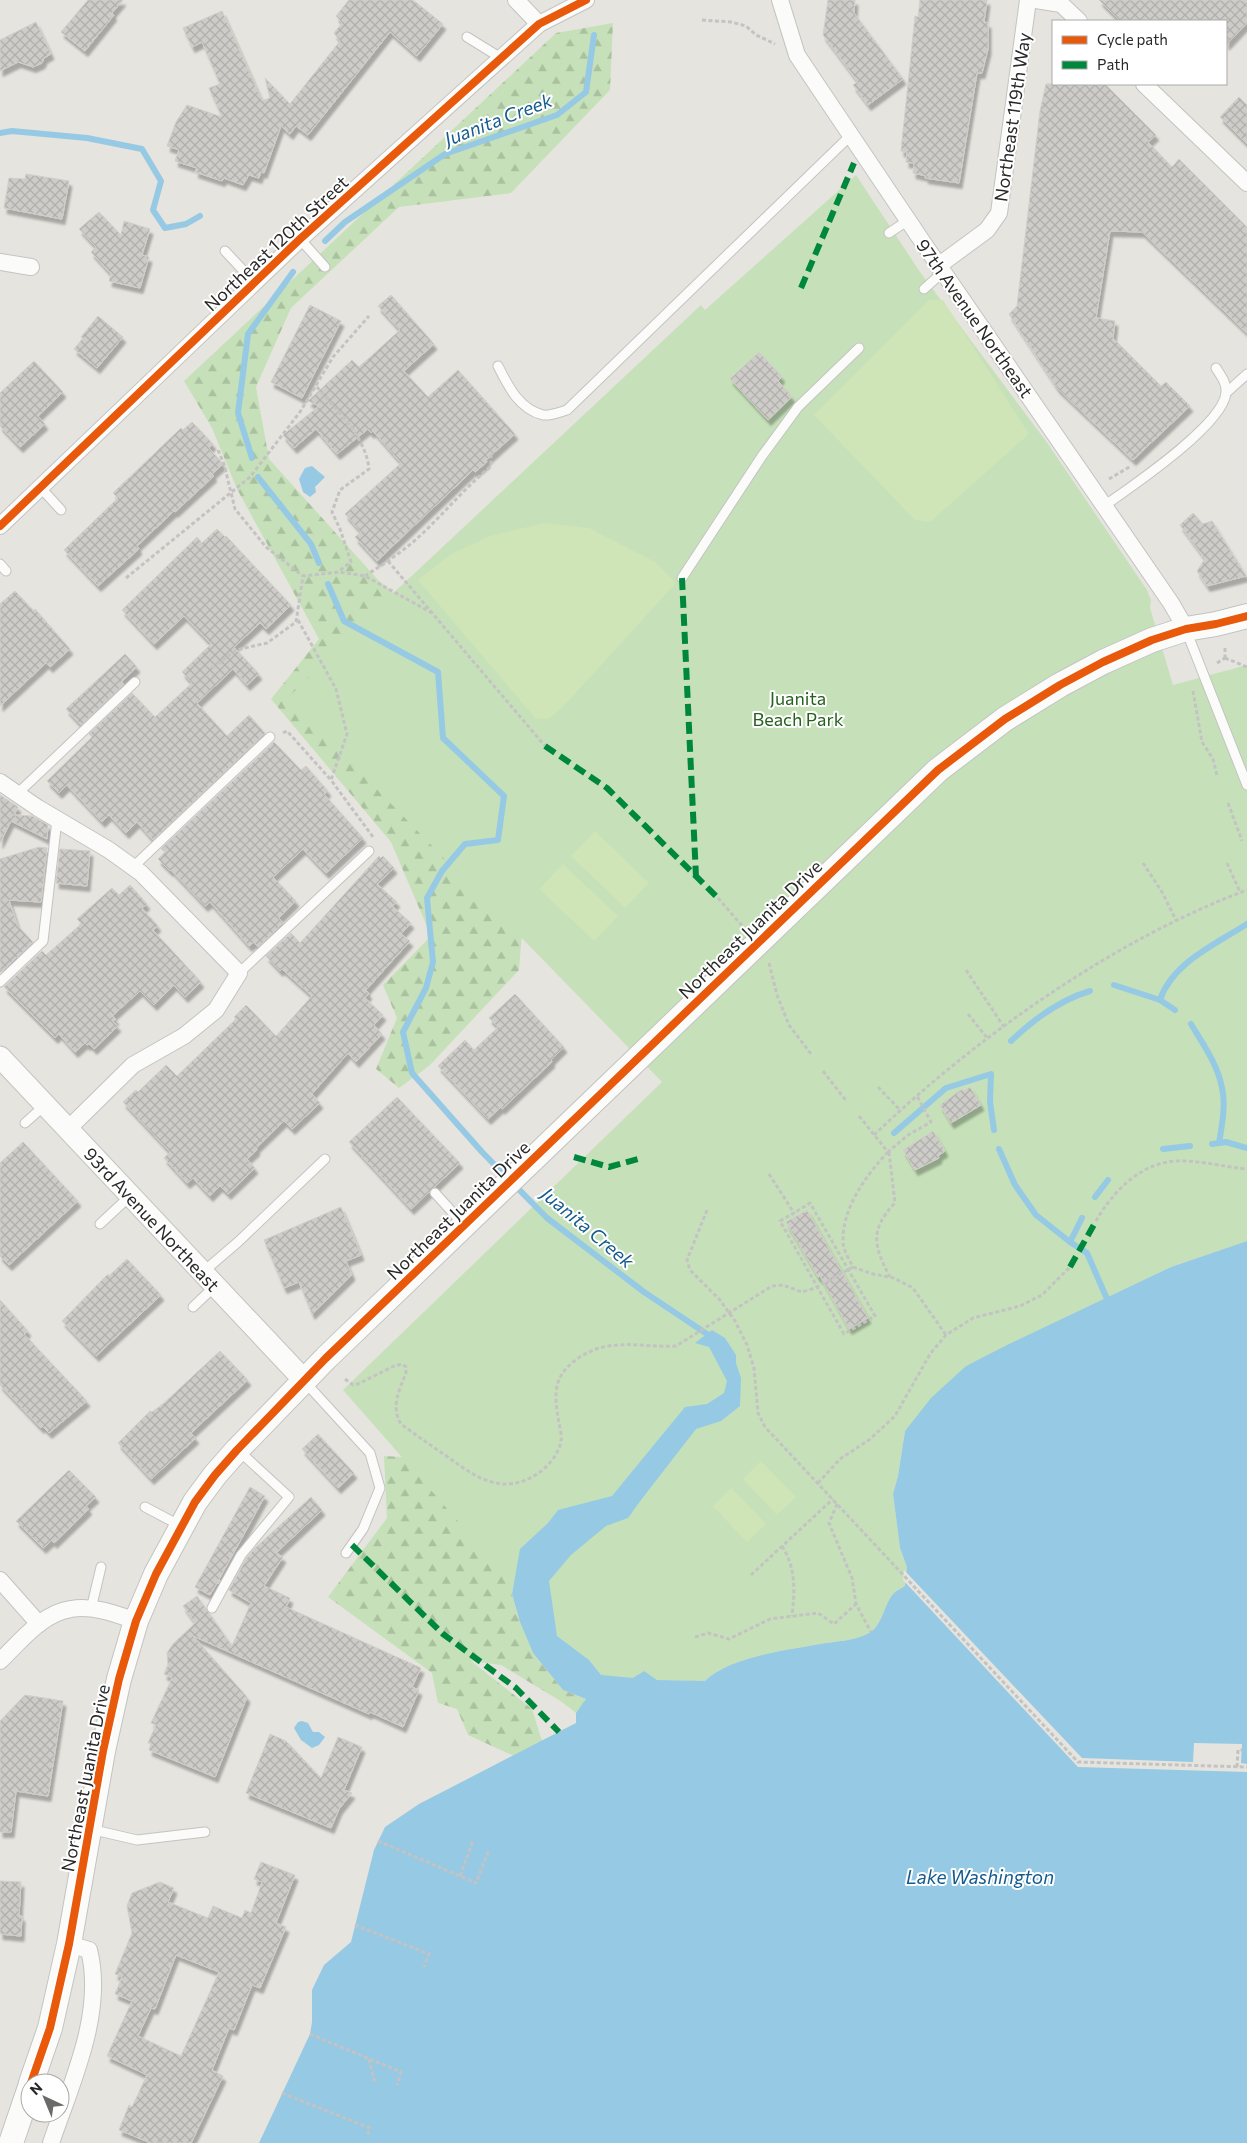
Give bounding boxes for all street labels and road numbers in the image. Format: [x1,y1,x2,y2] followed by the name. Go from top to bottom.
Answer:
[989,31,1035,203] street label: Northeast 119th Way
[200,171,352,315] street label: Northeast 120th Street
[912,234,1038,402] street label: 97th Avenue Northeast
[674,855,826,1003] street label: Northeast Juanita Drive
[382,1136,534,1284] street label: Northeast Juanita Drive
[80,1142,224,1296] street label: 93rd Avenue Northeast
[56,1682,114,1874] street label: Northeast Juanita Drive

